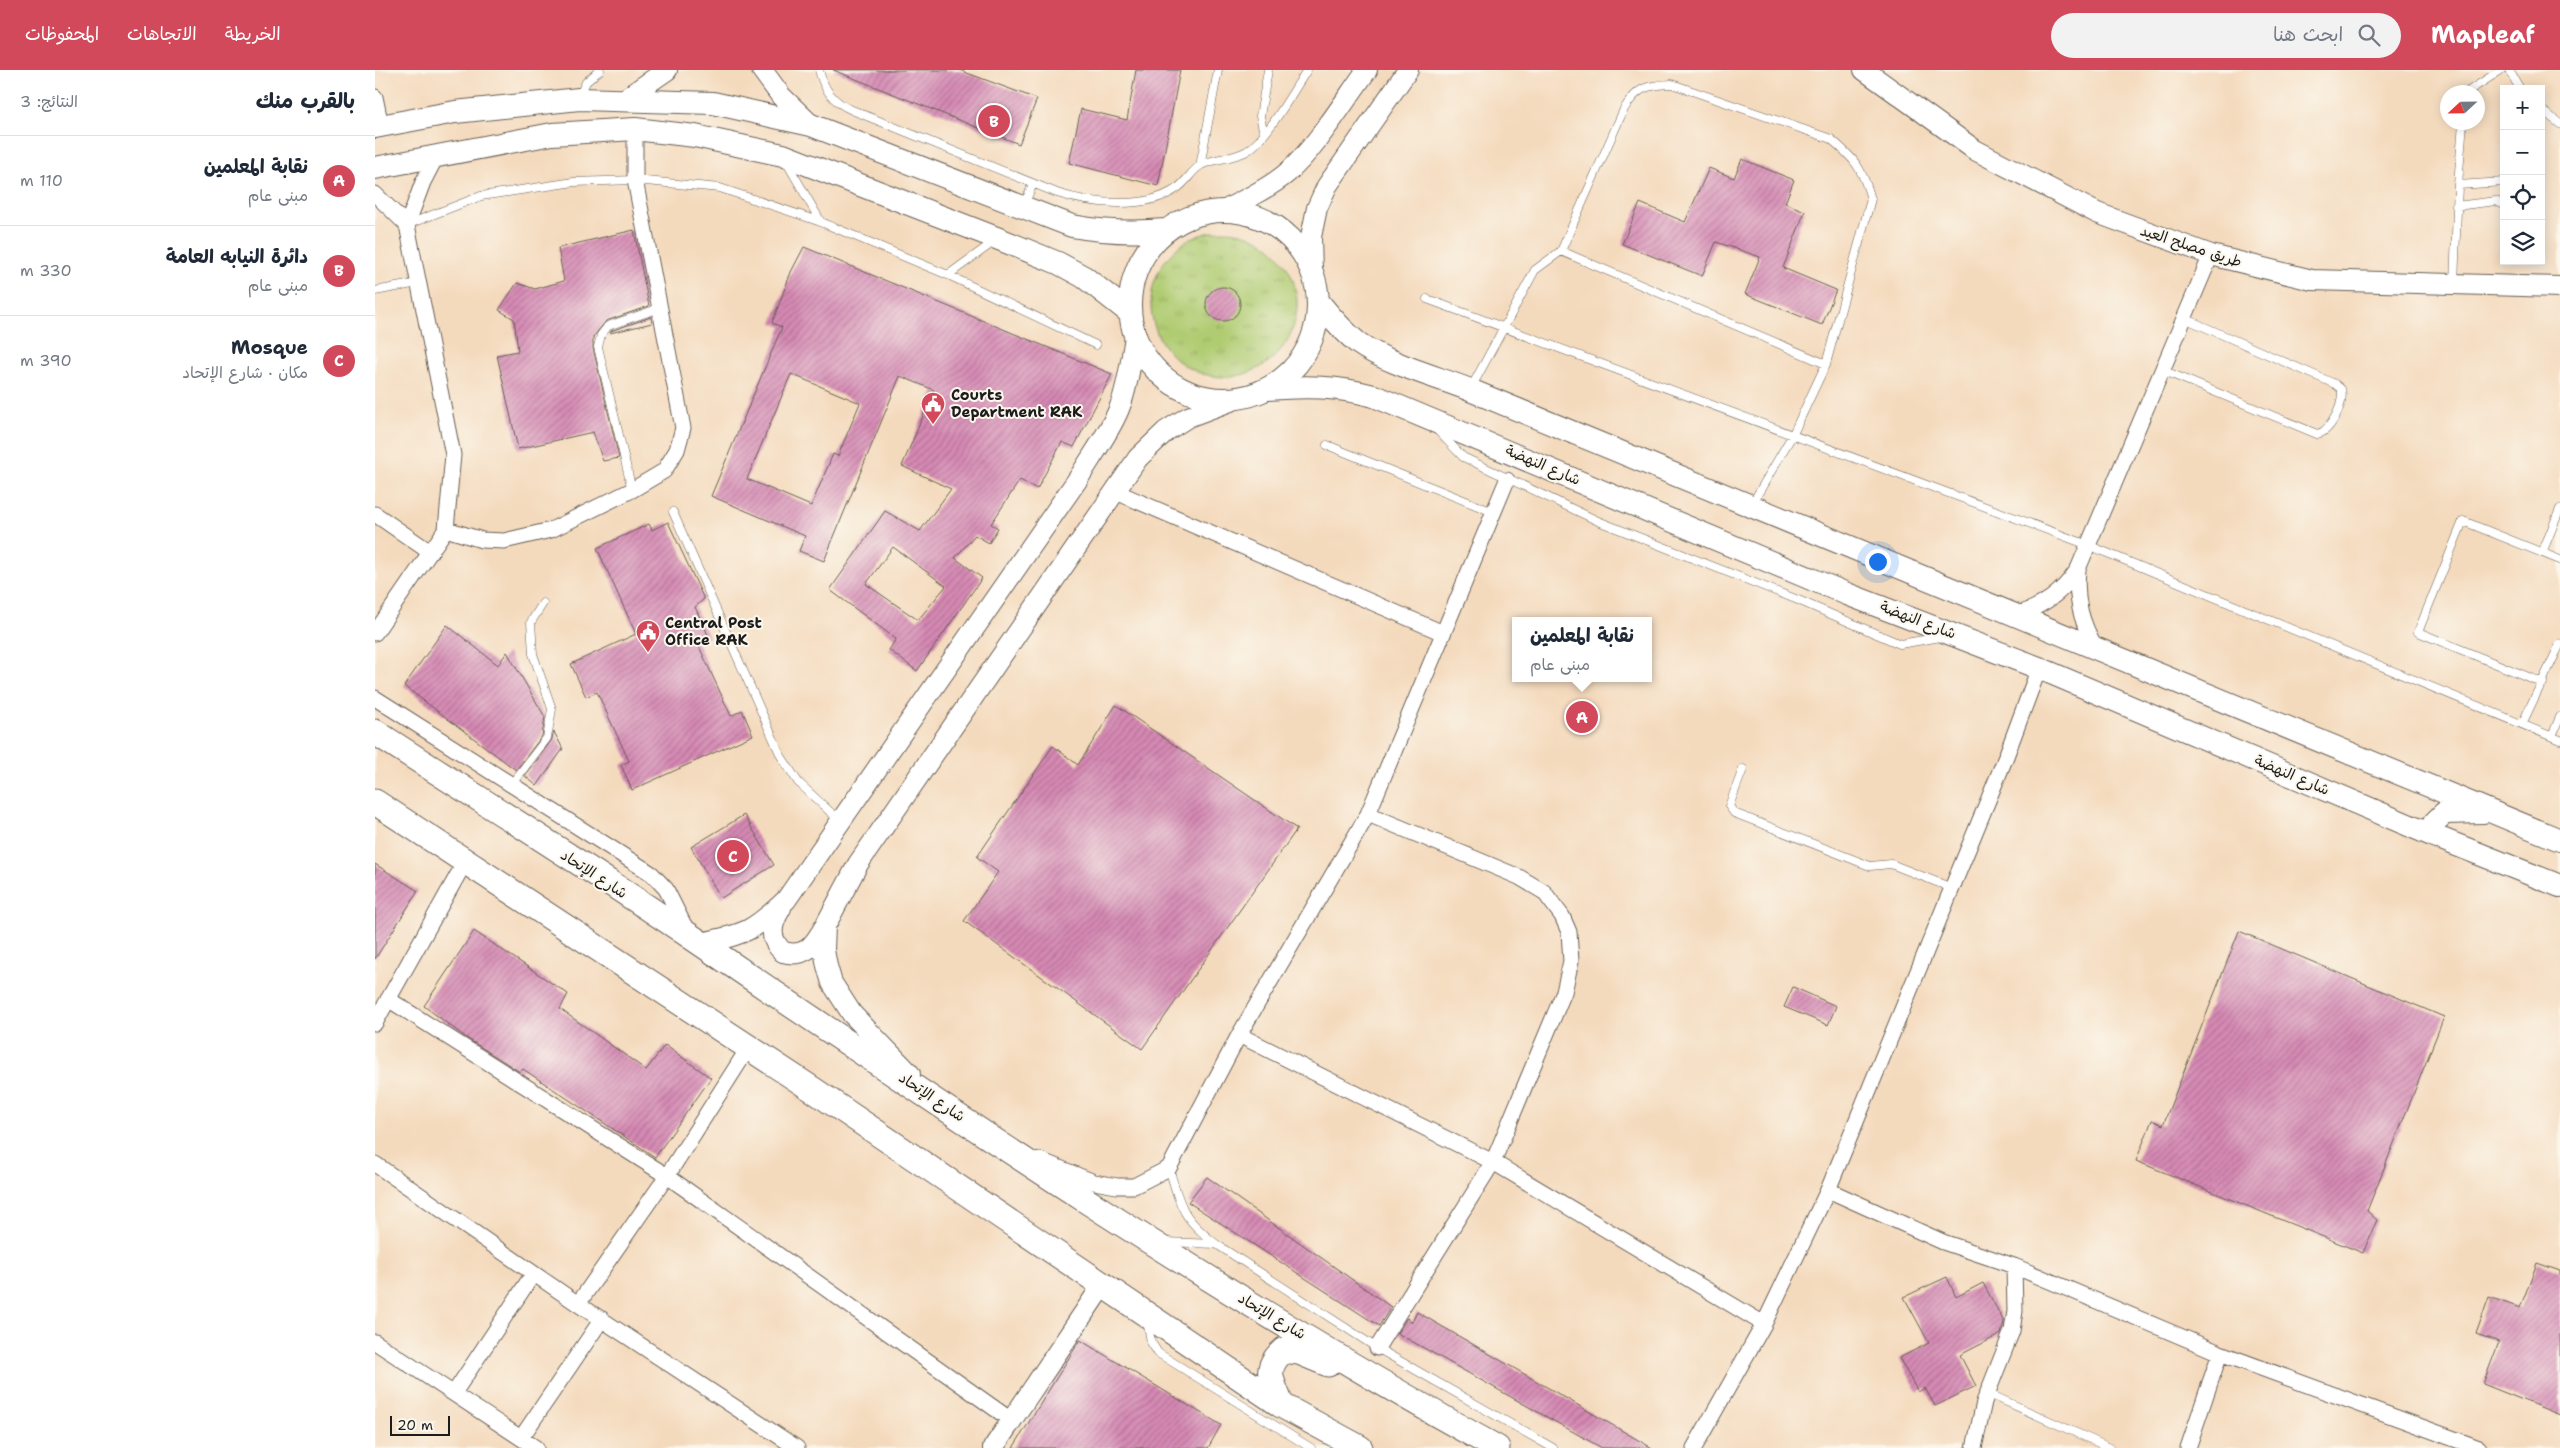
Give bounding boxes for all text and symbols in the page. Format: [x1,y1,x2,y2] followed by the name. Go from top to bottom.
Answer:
[2051,13,2401,58] search box
[2431,19,2535,51] text: Mapleaf
[2355,21,2383,49] icon: search
[25,22,99,46] text: المحفوظات
[127,22,197,46] text: الاتجاهات
[225,22,281,46] text: الخريطة
[2273,22,2343,47] text: ابحث هنا
[2440,85,2485,130] north arrow
[2500,85,2545,265] map controls
[2500,85,2545,130] button: +
[256,87,355,115] text: بالقرب منك
[20,91,78,112] text: النتائج: 3
[978,102,1010,140] pin: B
[2500,130,2545,175] button: −
[204,154,308,179] text: نقابة المعلمين
[20,170,63,191] text: 110 m
[333,170,345,191] text: A
[2500,175,2545,220] button: locate
[248,185,308,206] text: مبنى عام
[2138,220,2244,272] street label: طريق مصلح العيد
[2500,220,2545,265] button: layers
[166,244,308,269] text: دائرة النيابه العامة
[20,260,72,281] text: 330 m
[334,260,344,281] text: B
[248,275,308,296] text: مبنى عام
[231,335,308,360] text: Mosque
[20,350,72,371] text: 390 m
[334,350,344,371] text: C
[182,362,308,383] text: مكان · شارع الإتحاد
[951,385,1083,422] place label: Courts Department RAK
[920,391,946,425] public building icon: Courts Department RAK
[1502,440,1584,490] street label: شارع النهضة
[1865,549,1891,575] your location
[1877,596,1959,644] street label: شارع النهضة
[665,613,762,650] place label: Central Post Office RAK
[1512,617,1652,682] popup
[635,619,661,653] public building icon: Central Post Office RAK
[1530,623,1634,648] text: نقابة المعلمين
[1530,654,1590,675] text: مبنى عام
[1566,698,1598,736] pin: A
[2251,750,2333,800] street label: شارع النهضة
[717,837,749,875] pin: C
[557,845,631,903] street label: شارع الإتحاد
[895,1068,969,1126] street label: شارع الإتحاد
[1234,1288,1310,1344] street label: شارع الإتحاد
[390,1413,450,1436] scale bar
[397,1416,433,1434] text: 20 m

